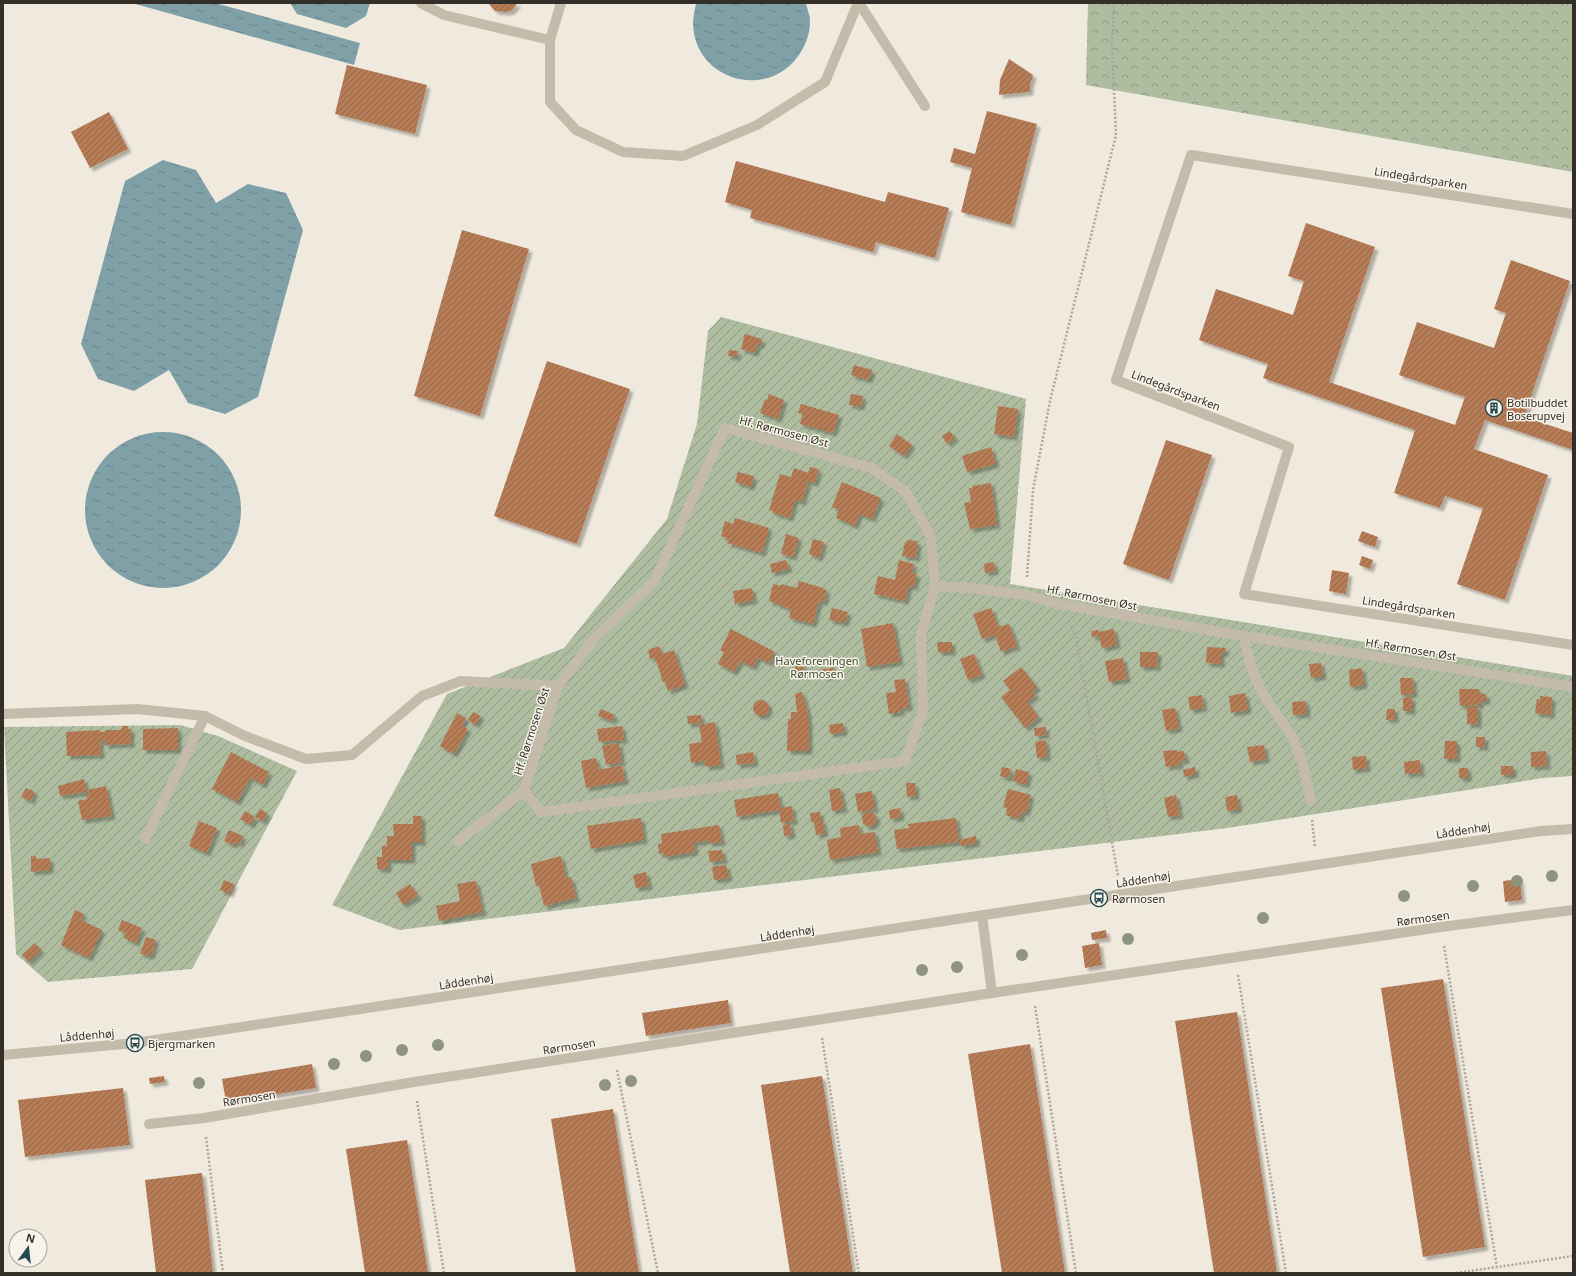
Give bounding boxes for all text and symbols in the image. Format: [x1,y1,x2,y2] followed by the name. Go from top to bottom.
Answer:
[1373,163,1469,193] street label: Lindegårdsparken
[1129,366,1223,414] street label: Lindegårdsparken
[1507,395,1568,423] place label: Botilbuddet Boserupvej
[1484,398,1504,418] building icon: Botilbuddet Boserupvej
[738,412,830,450] street label: Hf. Rørmosen Øst
[1046,581,1138,613] street label: Hf. Rørmosen Øst
[1361,592,1457,622] street label: Lindegårdsparken
[1365,634,1457,664] street label: Hf. Rørmosen Øst
[775,653,859,681] park label: Haveforeningen Rørmosen
[510,685,552,777] street label: Hf. Rørmosen Øst
[1435,818,1491,842] street label: Låddenhøj
[1115,867,1171,891] street label: Låddenhøj
[1089,888,1109,908] bus stop icon: Rørmosen
[1112,891,1165,906] place label: Rørmosen
[1396,907,1450,929] street label: Rørmosen
[759,921,815,945] street label: Låddenhøj
[438,969,494,993] street label: Låddenhøj
[59,1025,115,1045] street label: Låddenhøj
[125,1033,145,1053] bus stop icon: Bjergmarken
[542,1034,596,1058] street label: Rørmosen
[148,1036,215,1051] place label: Bjergmarken
[222,1086,276,1110] street label: Rørmosen
[8,1228,48,1268] north arrow
[24,1229,37,1246] text: N

